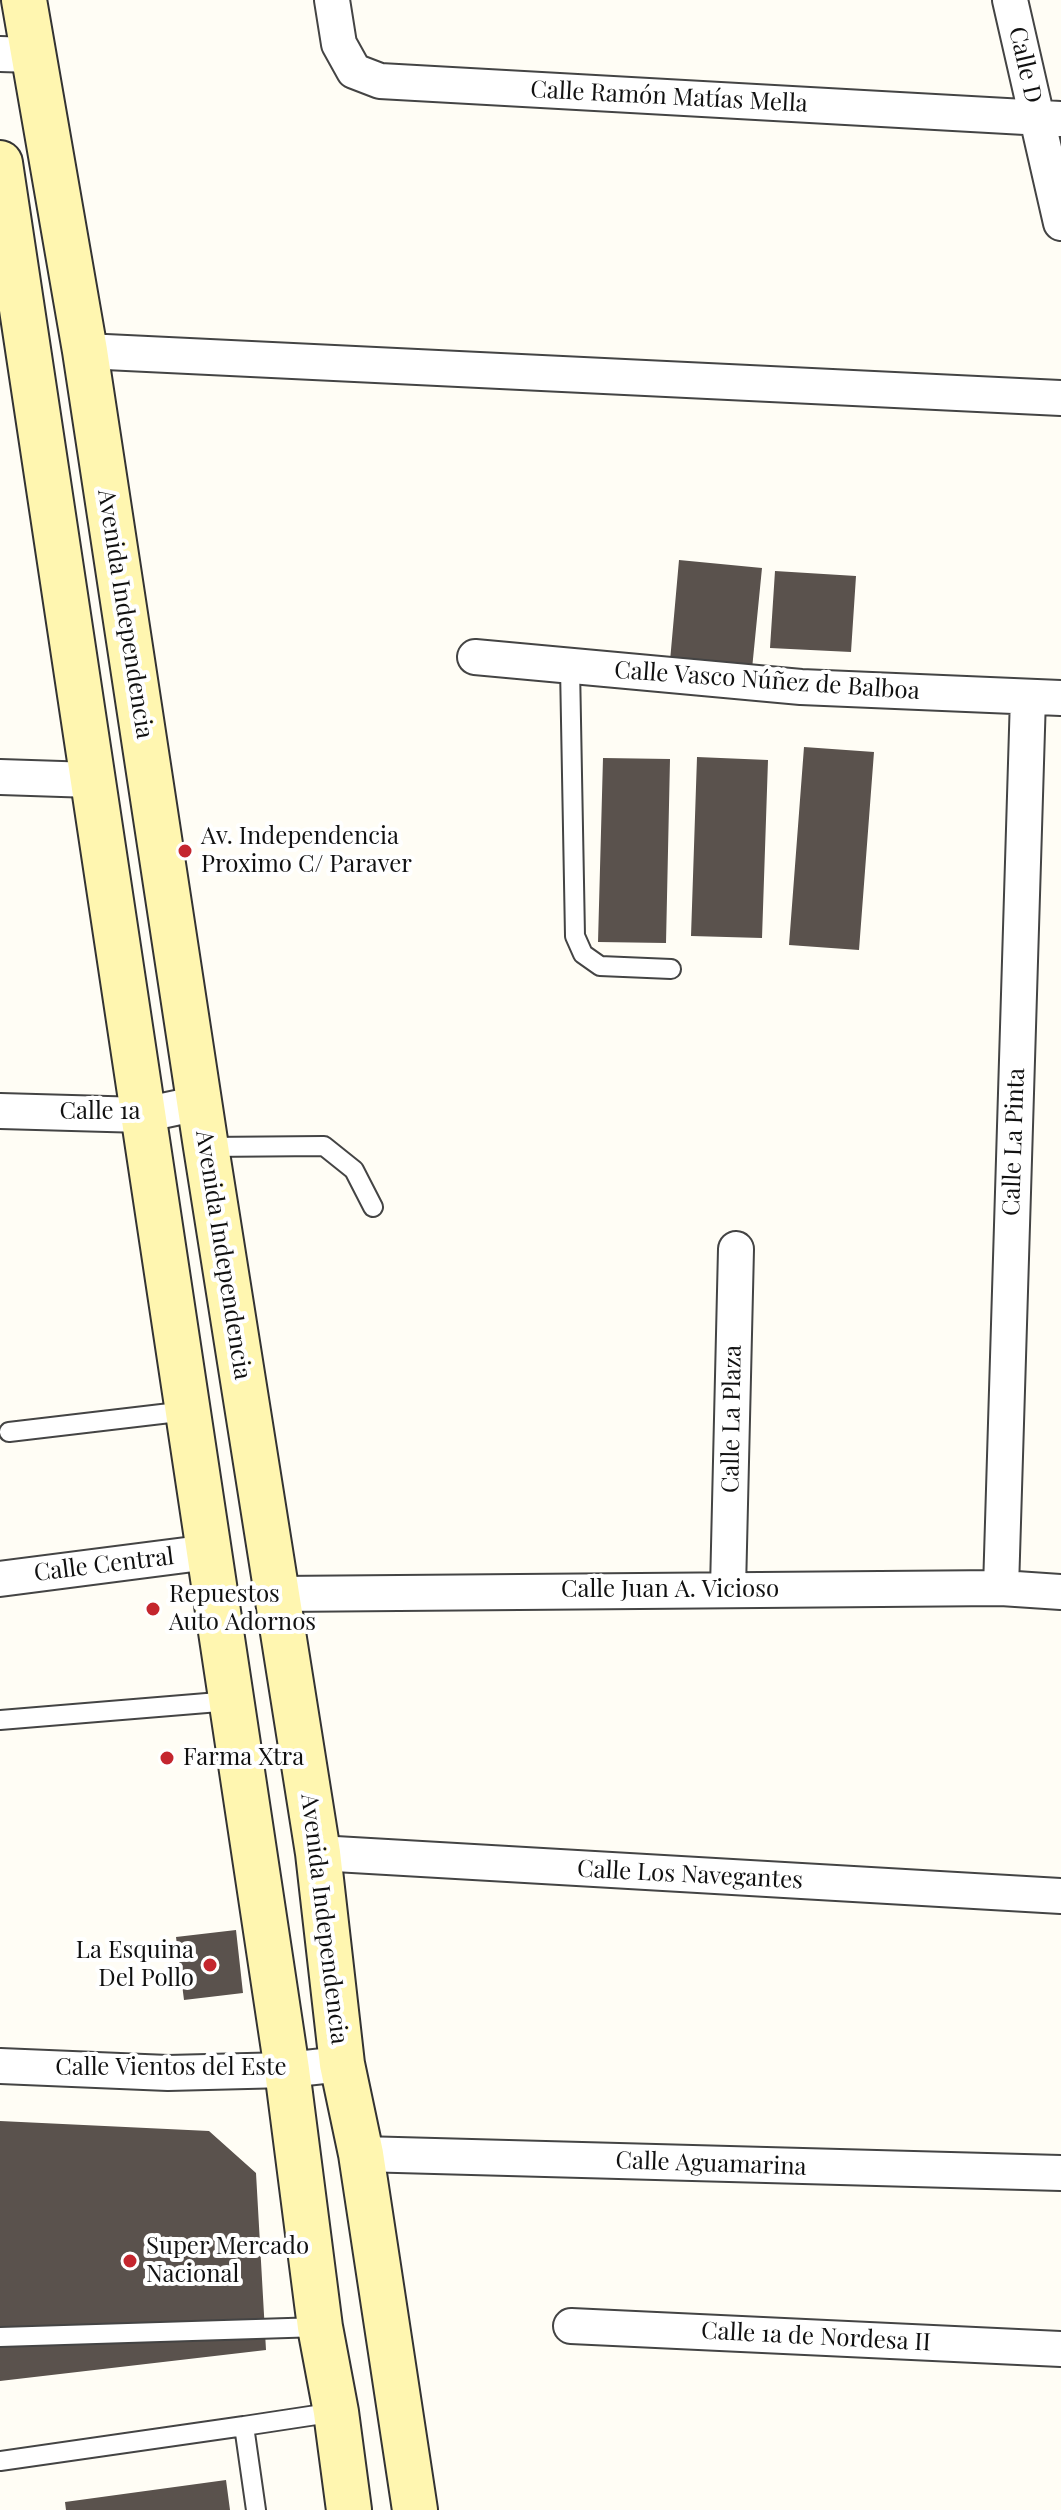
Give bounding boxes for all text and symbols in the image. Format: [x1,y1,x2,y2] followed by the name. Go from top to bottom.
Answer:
[1002,24,1048,106] street label: Calle D
[530,75,808,119] street label: Calle Ramón Matías Mella
[91,487,159,741] street label: Avenida Independencia
[613,656,921,706] street label: Calle Vasco Núñez de Balboa
[201,823,412,879] place label: Av. Independencia Proximo C/ Paraver
[176,842,194,860] marker: Av. Independencia Proximo C/ Paraver
[997,1068,1031,1216] street label: Calle La Pinta
[60,1098,140,1126] street label: Calle 1a
[189,1128,257,1382] street label: Avenida Independencia
[716,1345,748,1493] street label: Calle La Plaza
[32,1542,176,1588] street label: Calle Central
[561,1576,779,1604] street label: Calle Juan A. Vicioso
[169,1581,316,1637] place label: Repuestos Auto Adornos
[144,1600,162,1618] marker: Repuestos Auto Adornos
[183,1744,304,1772] place label: Farma Xtra
[158,1749,176,1767] marker: Farma Xtra
[294,1792,354,2046] street label: Avenida Independencia
[576,1855,804,1895] street label: Calle Los Navegantes
[76,1937,194,1993] place label: La Esquina Del Pollo
[201,1956,219,1974] marker: La Esquina Del Pollo
[55,2054,287,2082] street label: Calle Vientos del Este
[615,2146,807,2182] street label: Calle Aguamarina
[146,2233,309,2289] place label: Super Mercado Nacional
[121,2252,139,2270] marker: Super Mercado Nacional
[700,2317,932,2357] street label: Calle 1a de Nordesa II

